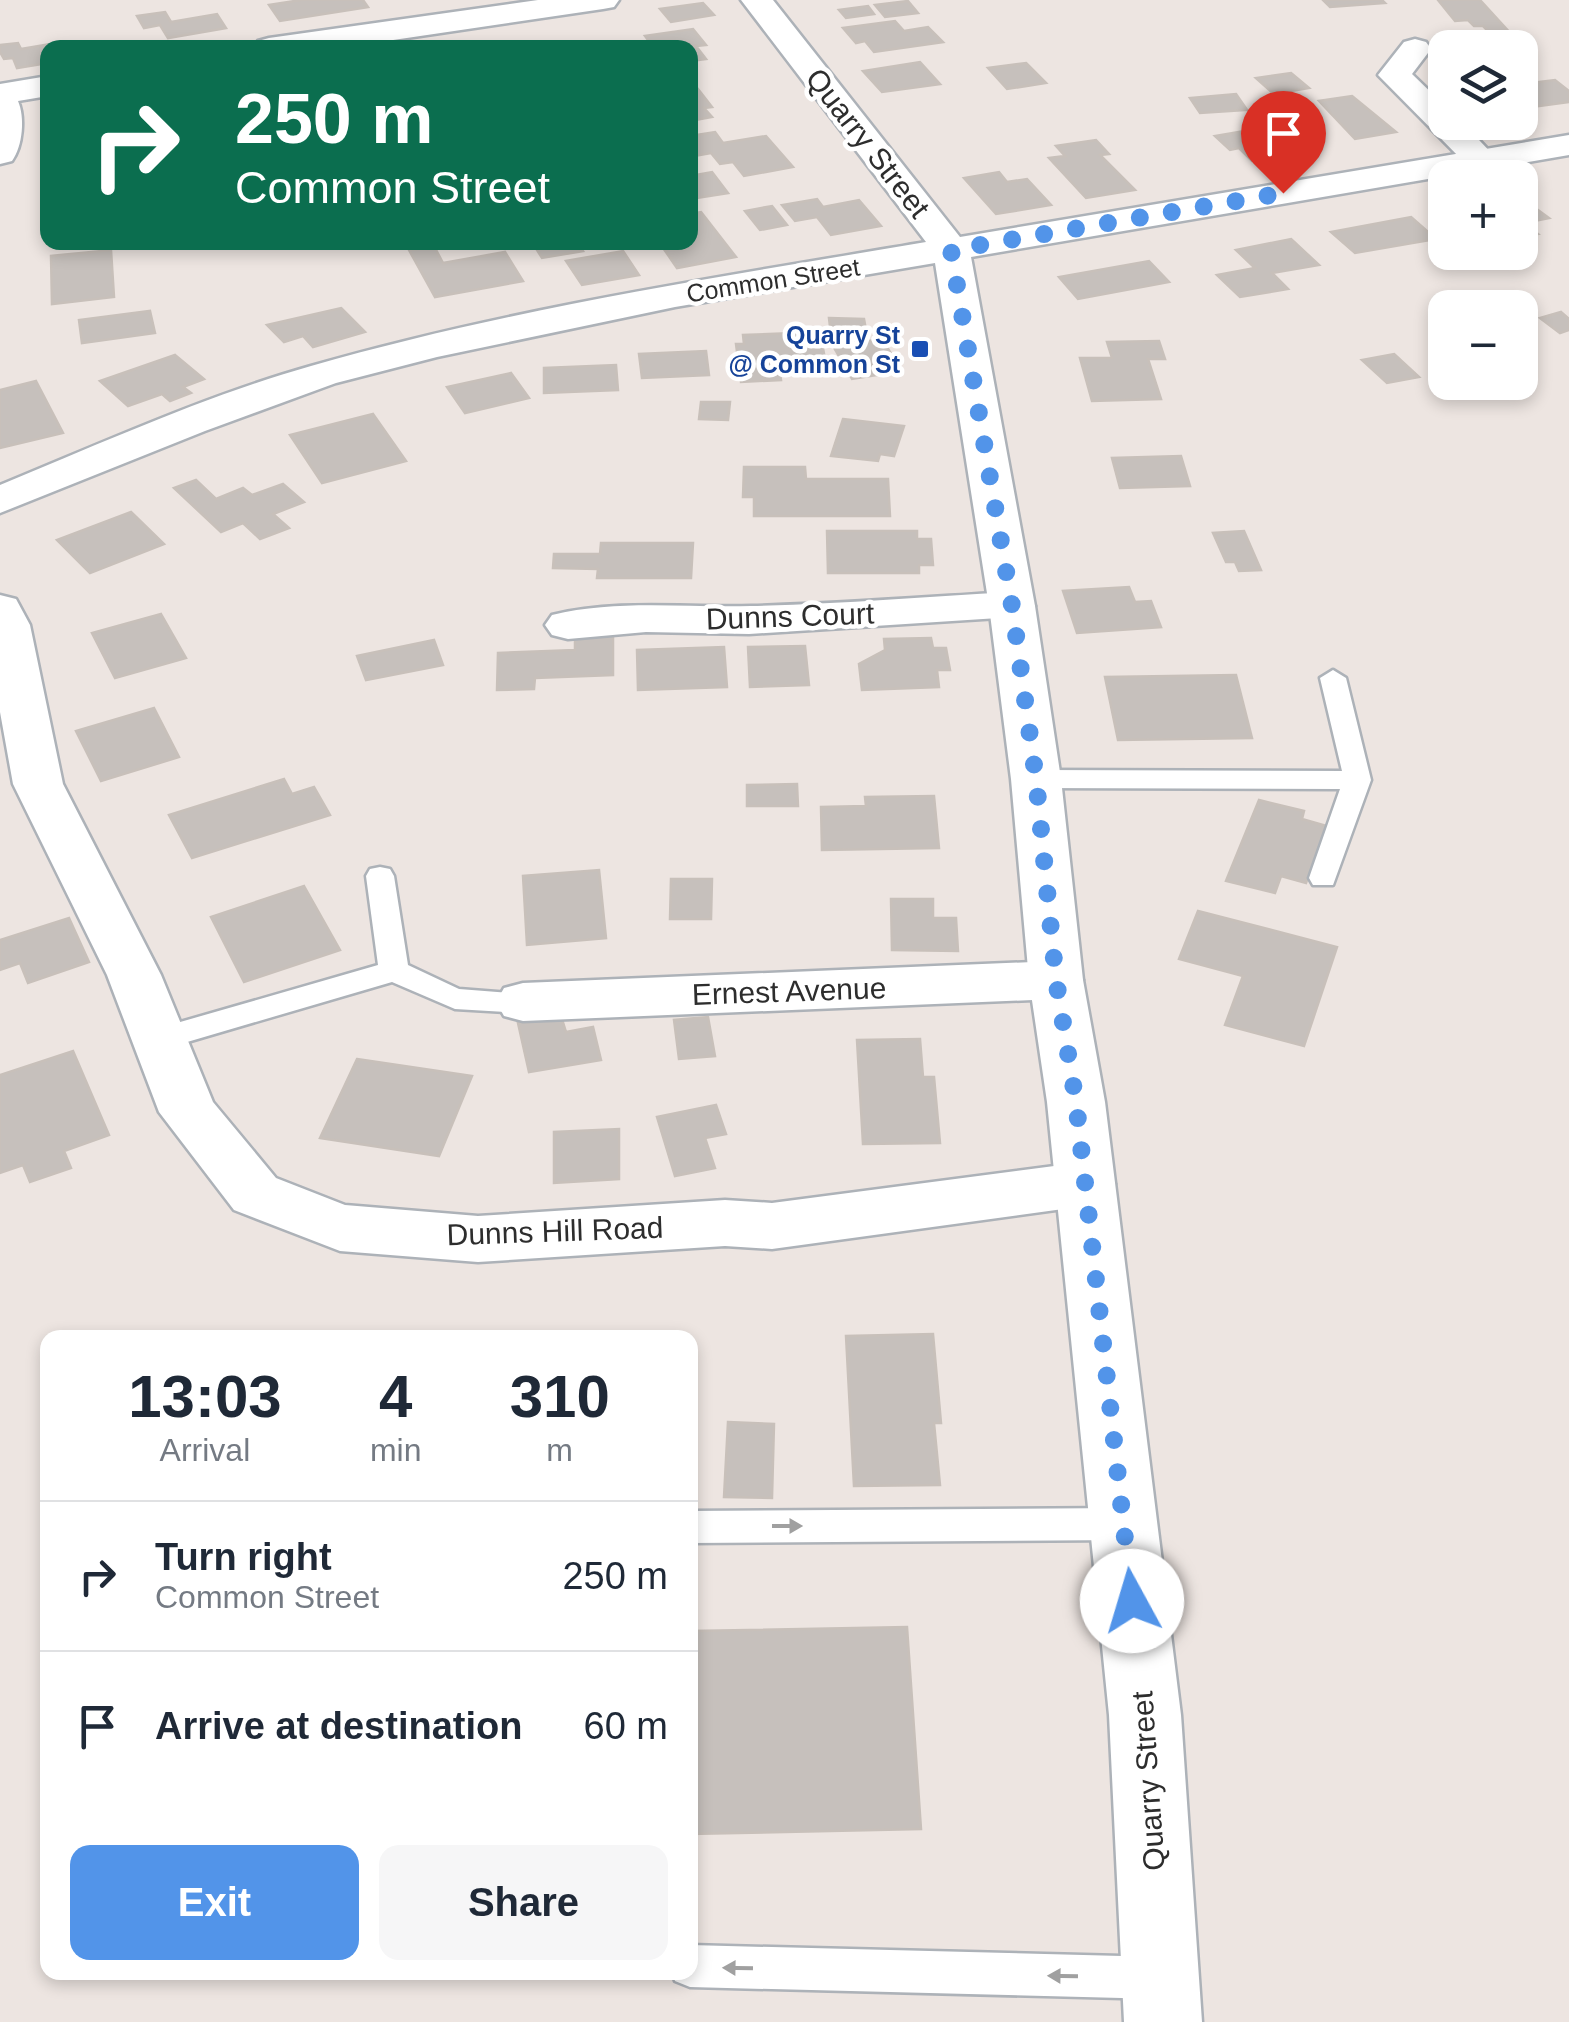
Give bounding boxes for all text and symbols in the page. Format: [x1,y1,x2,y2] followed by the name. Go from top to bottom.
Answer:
[1428,30,1538,400] map controls
[1428,30,1538,140] button: layers
[800,62,937,225] street label: Quarry Street
[70,80,200,210] icon: right
[235,80,433,158] text: 250 m
[1241,91,1326,194] pin
[1256,106,1311,161] icon: arrive
[1428,160,1538,270] button: +
[235,162,550,213] text: Common Street
[684,252,862,308] street label: Common Street
[1428,290,1538,400] button: −
[728,321,901,378] place label: Quarry St @ Common St
[909,338,931,360] marker: Quarry St @ Common St
[705,597,875,635] street label: Dunns Court
[691,971,887,1011] street label: Ernest Avenue
[446,1211,664,1251] street label: Dunns Hill Road
[128,1363,282,1430] text: 13:03
[379,1363,412,1430] text: 4
[510,1363,610,1430] text: 310
[160,1432,250,1468] text: Arrival
[370,1432,421,1468] text: min
[546,1432,573,1468] text: m
[772,1518,804,1534] one-way arrow
[155,1536,332,1578] text: Turn right
[70,1549,125,1604] icon: right
[1080,1549,1184,1653] position arrow
[562,1555,668,1597] text: 250 m
[155,1579,379,1615] text: Common Street
[1125,1689,1171,1872] street label: Quarry Street
[70,1699,125,1754] icon: arrive
[155,1705,522,1747] text: Arrive at destination
[584,1705,668,1747] text: 60 m
[70,1845,359,1960] button: Exit
[379,1845,668,1960] button: Share
[722,1959,753,1975] one-way arrow
[1046,1967,1078,1983] one-way arrow

